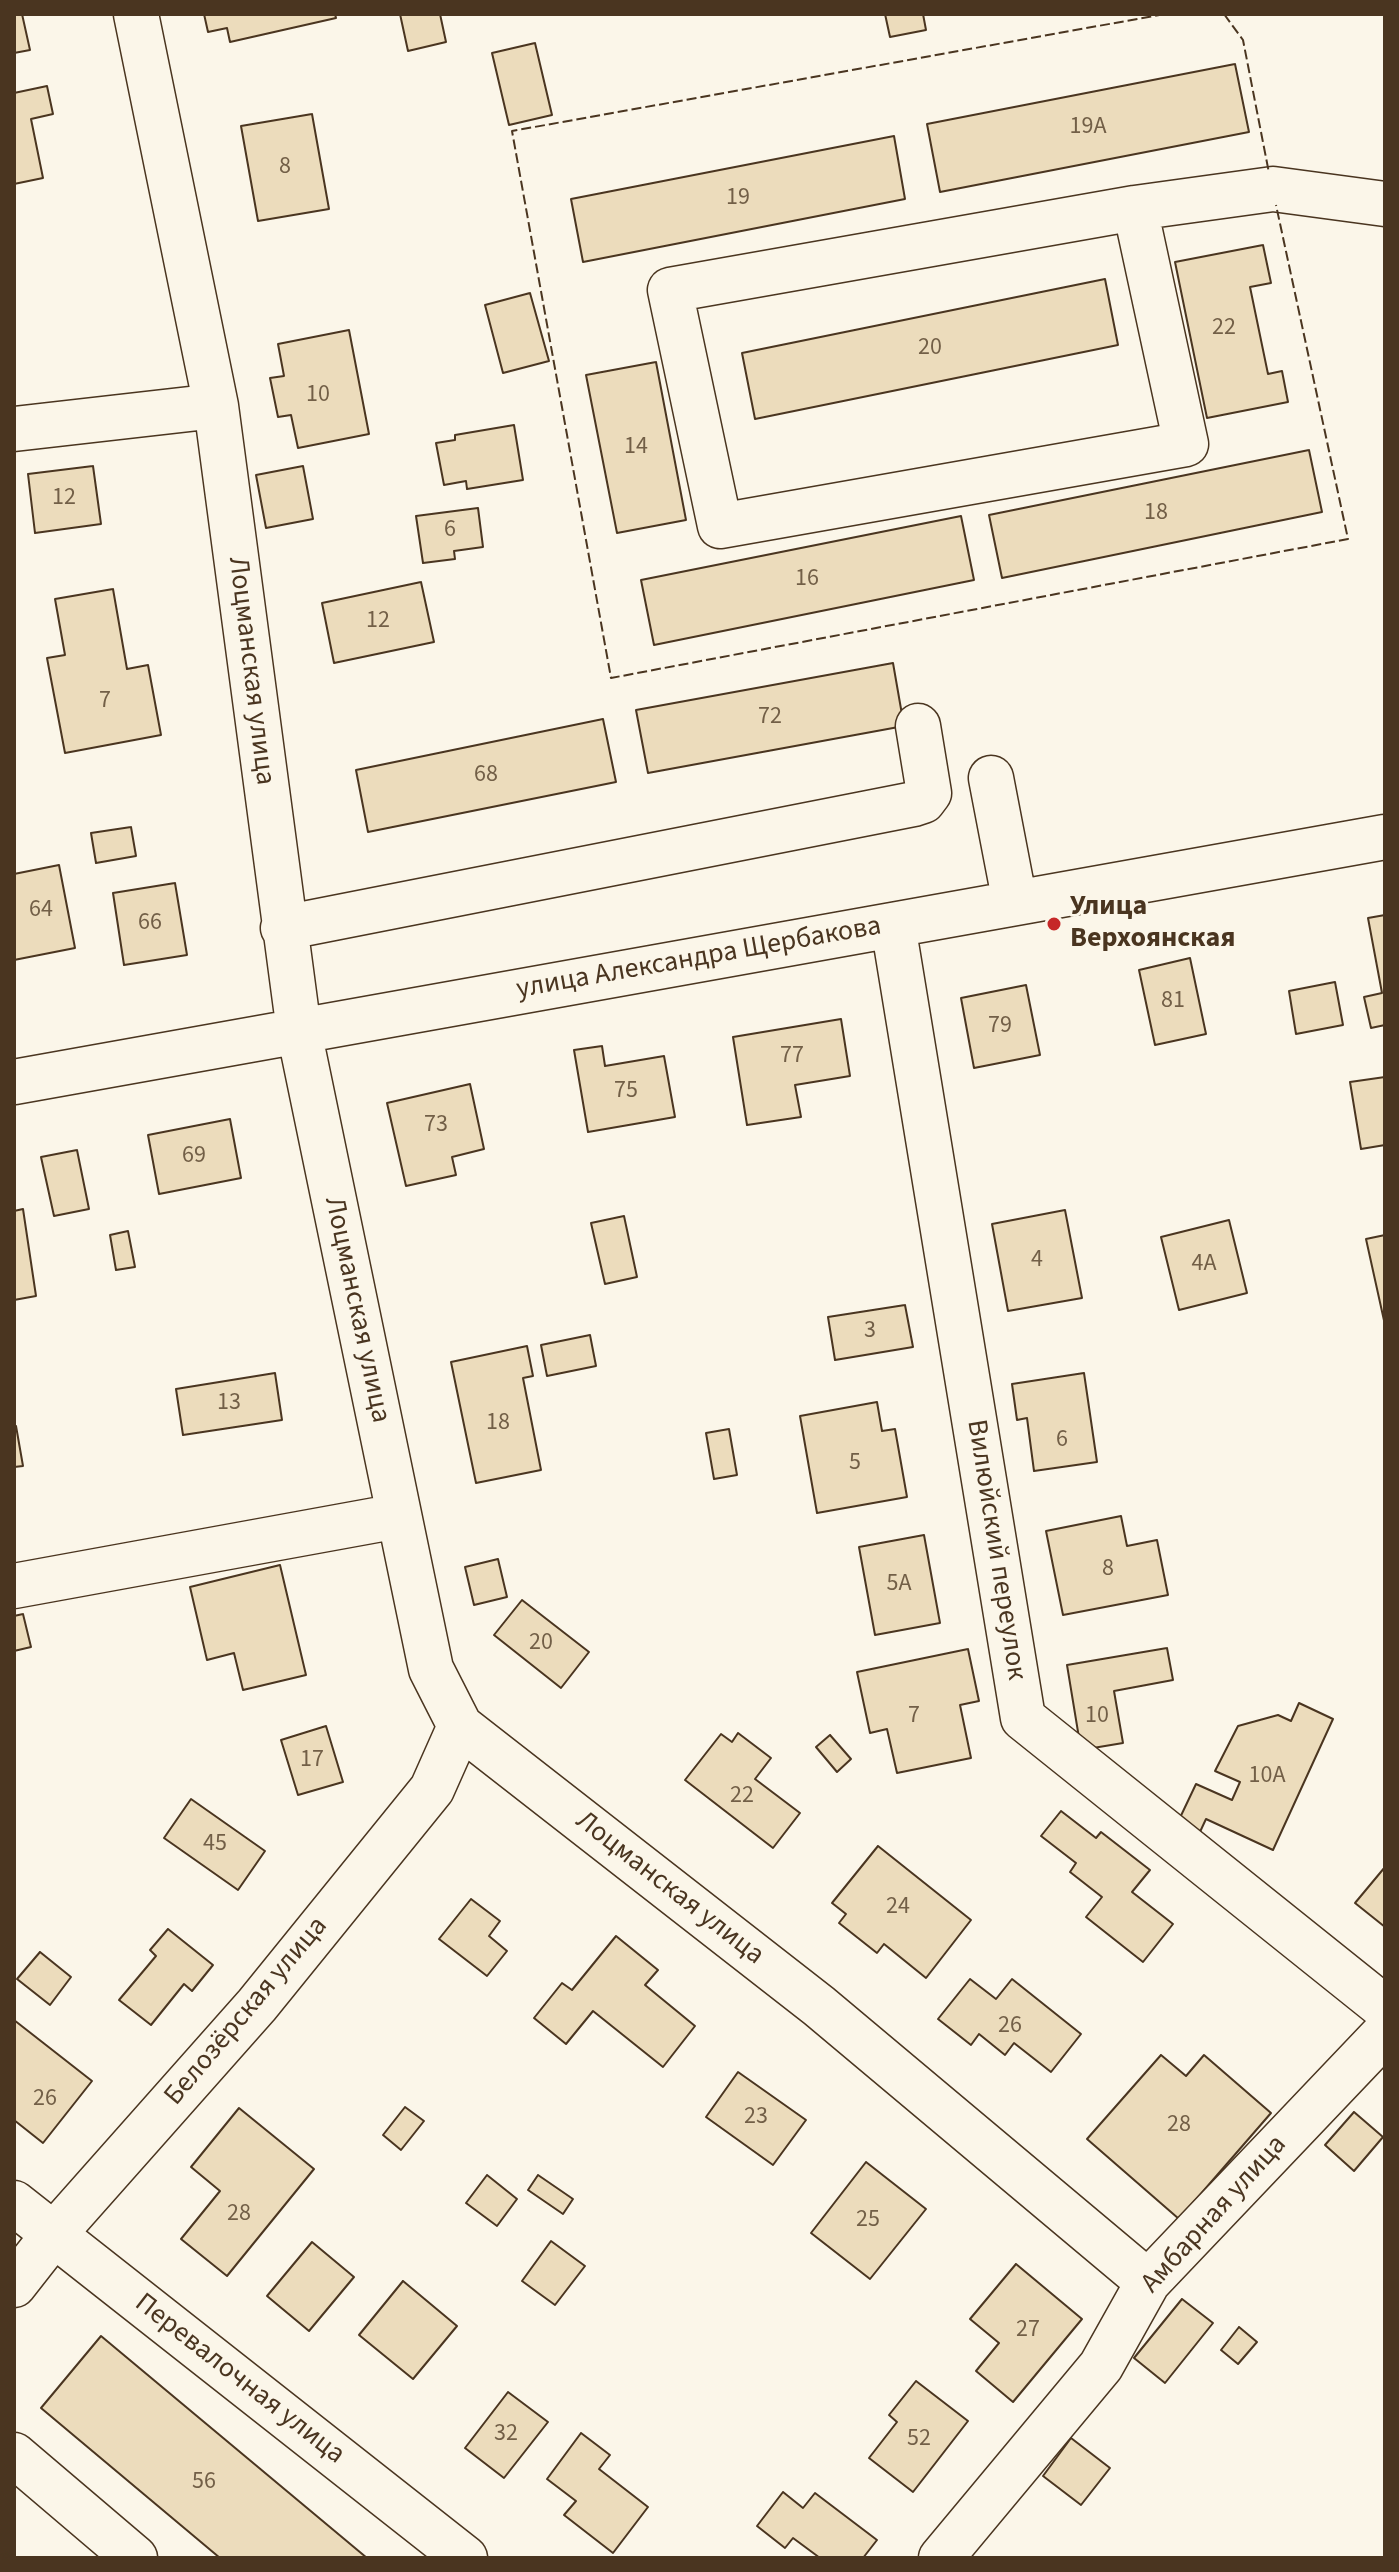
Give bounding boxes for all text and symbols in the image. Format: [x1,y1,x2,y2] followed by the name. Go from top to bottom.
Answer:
[1070,114,1106,142] house number: 19А
[279,154,291,182] house number: 8
[726,185,750,213] house number: 19
[1212,315,1236,343] house number: 22
[918,335,942,363] house number: 20
[306,382,330,410] house number: 10
[624,434,648,462] house number: 14
[52,485,76,513] house number: 12
[1144,500,1168,528] house number: 18
[444,517,456,545] house number: 6
[219,555,281,787] street label: Лоцманская улица
[795,566,819,594] house number: 16
[366,608,390,636] house number: 12
[99,688,111,716] house number: 7
[758,704,782,732] house number: 72
[474,762,498,790] house number: 68
[1070,891,1235,957] place label: Улица Верхоянская
[29,897,53,925] house number: 64
[138,910,162,938] house number: 66
[514,910,884,1008] street label: улица Александра Щербакова
[1045,915,1063,933] marker: Улица Верхоянская
[1161,988,1185,1016] house number: 81
[988,1013,1012,1041] house number: 79
[780,1043,804,1071] house number: 77
[614,1078,638,1106] house number: 75
[424,1112,448,1140] house number: 73
[182,1143,206,1171] house number: 69
[316,1194,396,1426] street label: Лоцманская улица
[1031,1247,1043,1275] house number: 4
[1192,1251,1216,1279] house number: 4А
[864,1318,876,1346] house number: 3
[217,1390,241,1418] house number: 13
[486,1410,510,1438] house number: 18
[958,1417,1032,1683] street label: Вилюйский переулок
[1056,1427,1068,1455] house number: 6
[849,1450,861,1478] house number: 5
[1102,1556,1114,1584] house number: 8
[887,1571,911,1599] house number: 5А
[529,1630,553,1658] house number: 20
[908,1703,920,1731] house number: 7
[1085,1703,1109,1731] house number: 10
[300,1747,324,1775] house number: 17
[1249,1763,1285,1791] house number: 10А
[730,1783,754,1811] house number: 22
[568,1805,770,1973] street label: Лоцманская улица
[203,1831,227,1859] house number: 45
[886,1894,910,1922] house number: 24
[158,1911,336,2113] street label: Белозёрская улица
[998,2013,1022,2041] house number: 26
[33,2086,57,2114] house number: 26
[744,2104,768,2132] house number: 23
[1167,2112,1191,2140] house number: 28
[1135,2129,1295,2301] street label: Амбарная улица
[227,2201,251,2229] house number: 28
[856,2207,880,2235] house number: 25
[127,2288,351,2472] street label: Перевалочная улица
[1016,2317,1040,2345] house number: 27
[494,2421,518,2449] house number: 32
[907,2426,931,2454] house number: 52
[192,2469,216,2497] house number: 56

